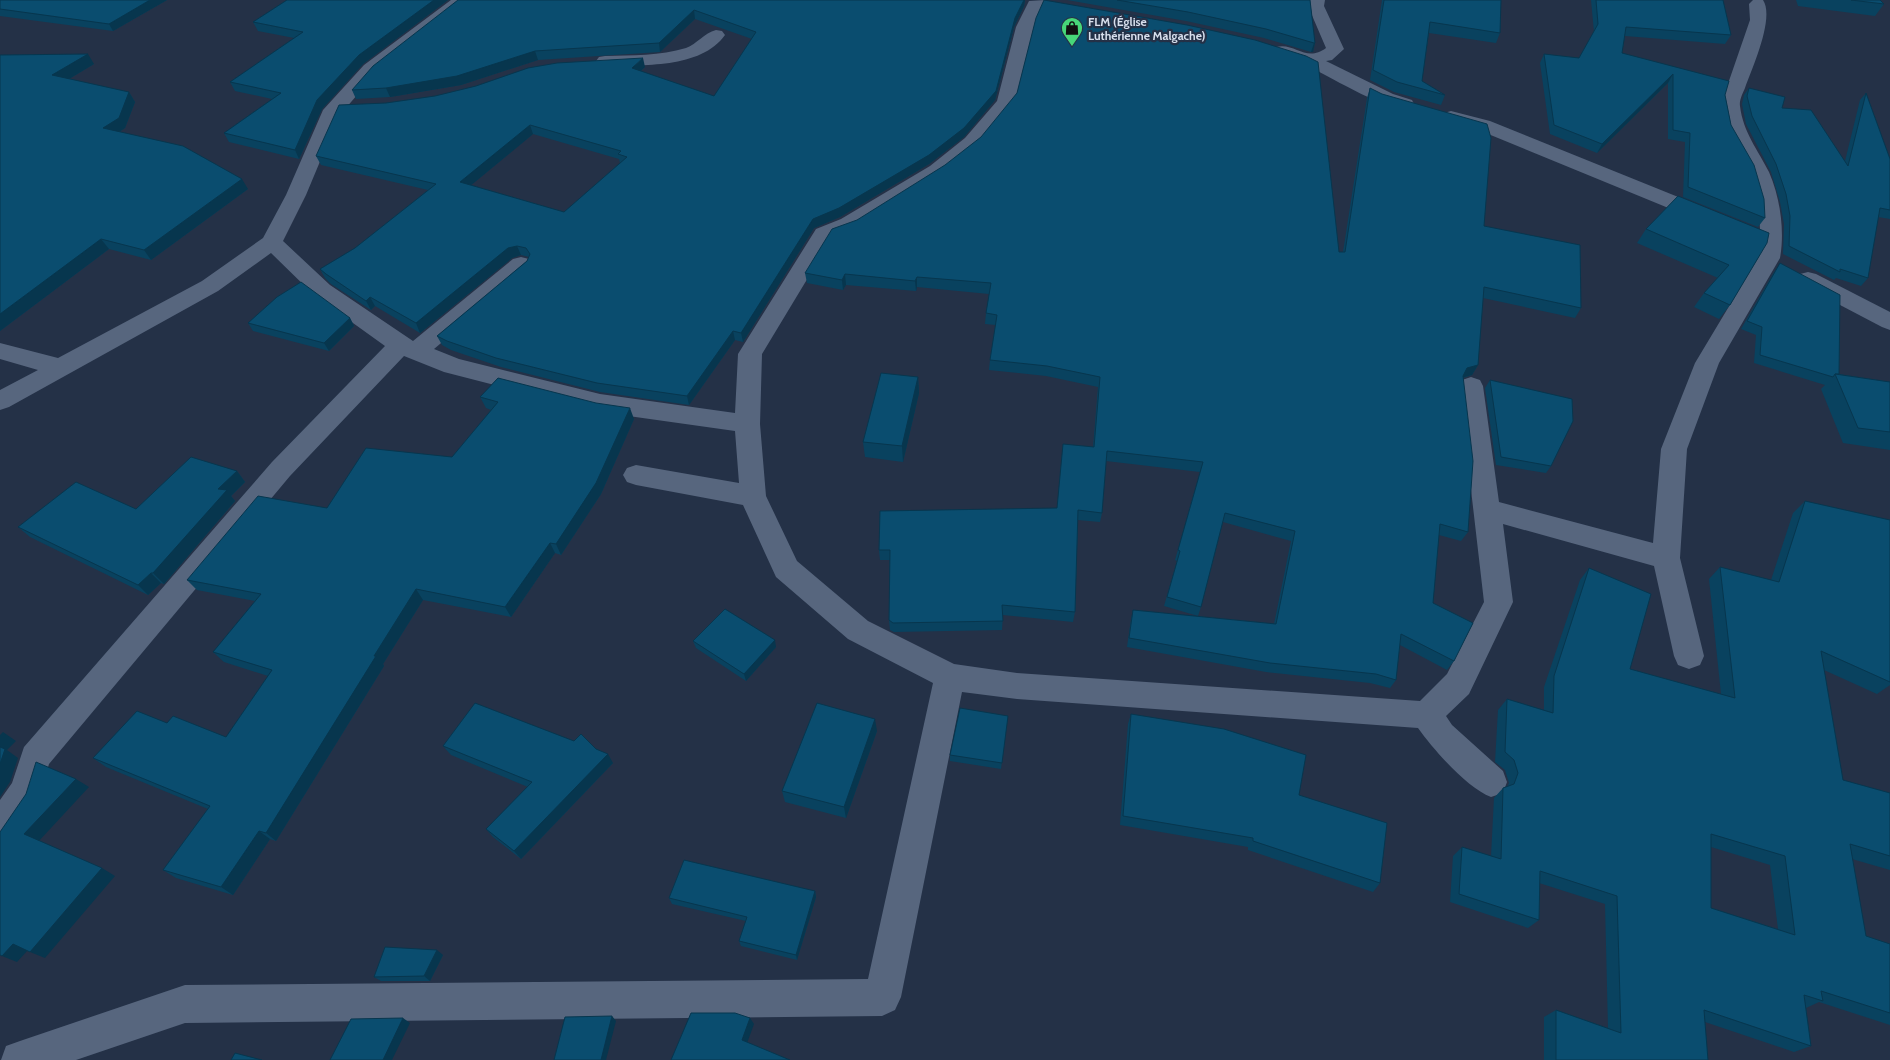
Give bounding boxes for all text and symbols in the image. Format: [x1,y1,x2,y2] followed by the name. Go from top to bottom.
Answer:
[1088,14,1206,43] place label: FLM (Église Luthérienne Malgache)
[1060,16,1084,47] shop icon: FLM (Église Luthérienne Malgache)

